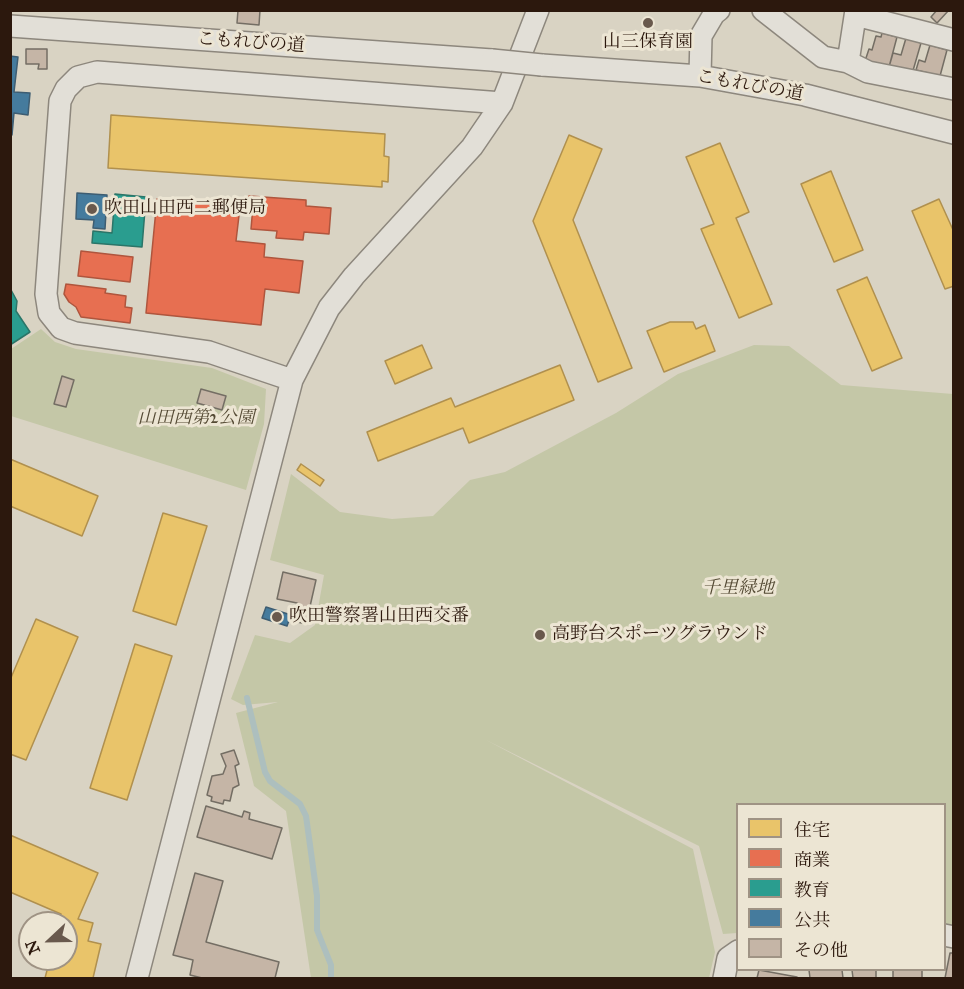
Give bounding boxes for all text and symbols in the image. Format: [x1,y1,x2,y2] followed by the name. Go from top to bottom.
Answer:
[641,16,655,30] marker: 山三保育園
[196,28,306,58] street label: こもれびの道
[603,32,693,54] place label: 山三保育園
[695,66,805,106] street label: こもれびの道
[104,198,266,220] place label: 吹田山田西二郵便局
[85,202,99,216] marker: 吹田山田西二郵便局
[138,408,254,430] park label: 山田西第2公園
[702,578,774,600] park label: 千里緑地
[289,606,469,628] place label: 吹田警察署山田西交番
[270,610,284,624] marker: 吹田警察署山田西交番
[552,624,768,646] place label: 高野台スポーツグラウンド
[533,628,547,642] marker: 高野台スポーツグラウンド
[736,803,946,971] legend
[794,819,830,841] text: 住宅
[794,849,830,871] text: 商業
[794,879,830,901] text: 教育
[794,909,830,931] text: 公共
[18,911,78,971] north arrow
[21,937,44,957] text: N
[794,939,848,961] text: その他

